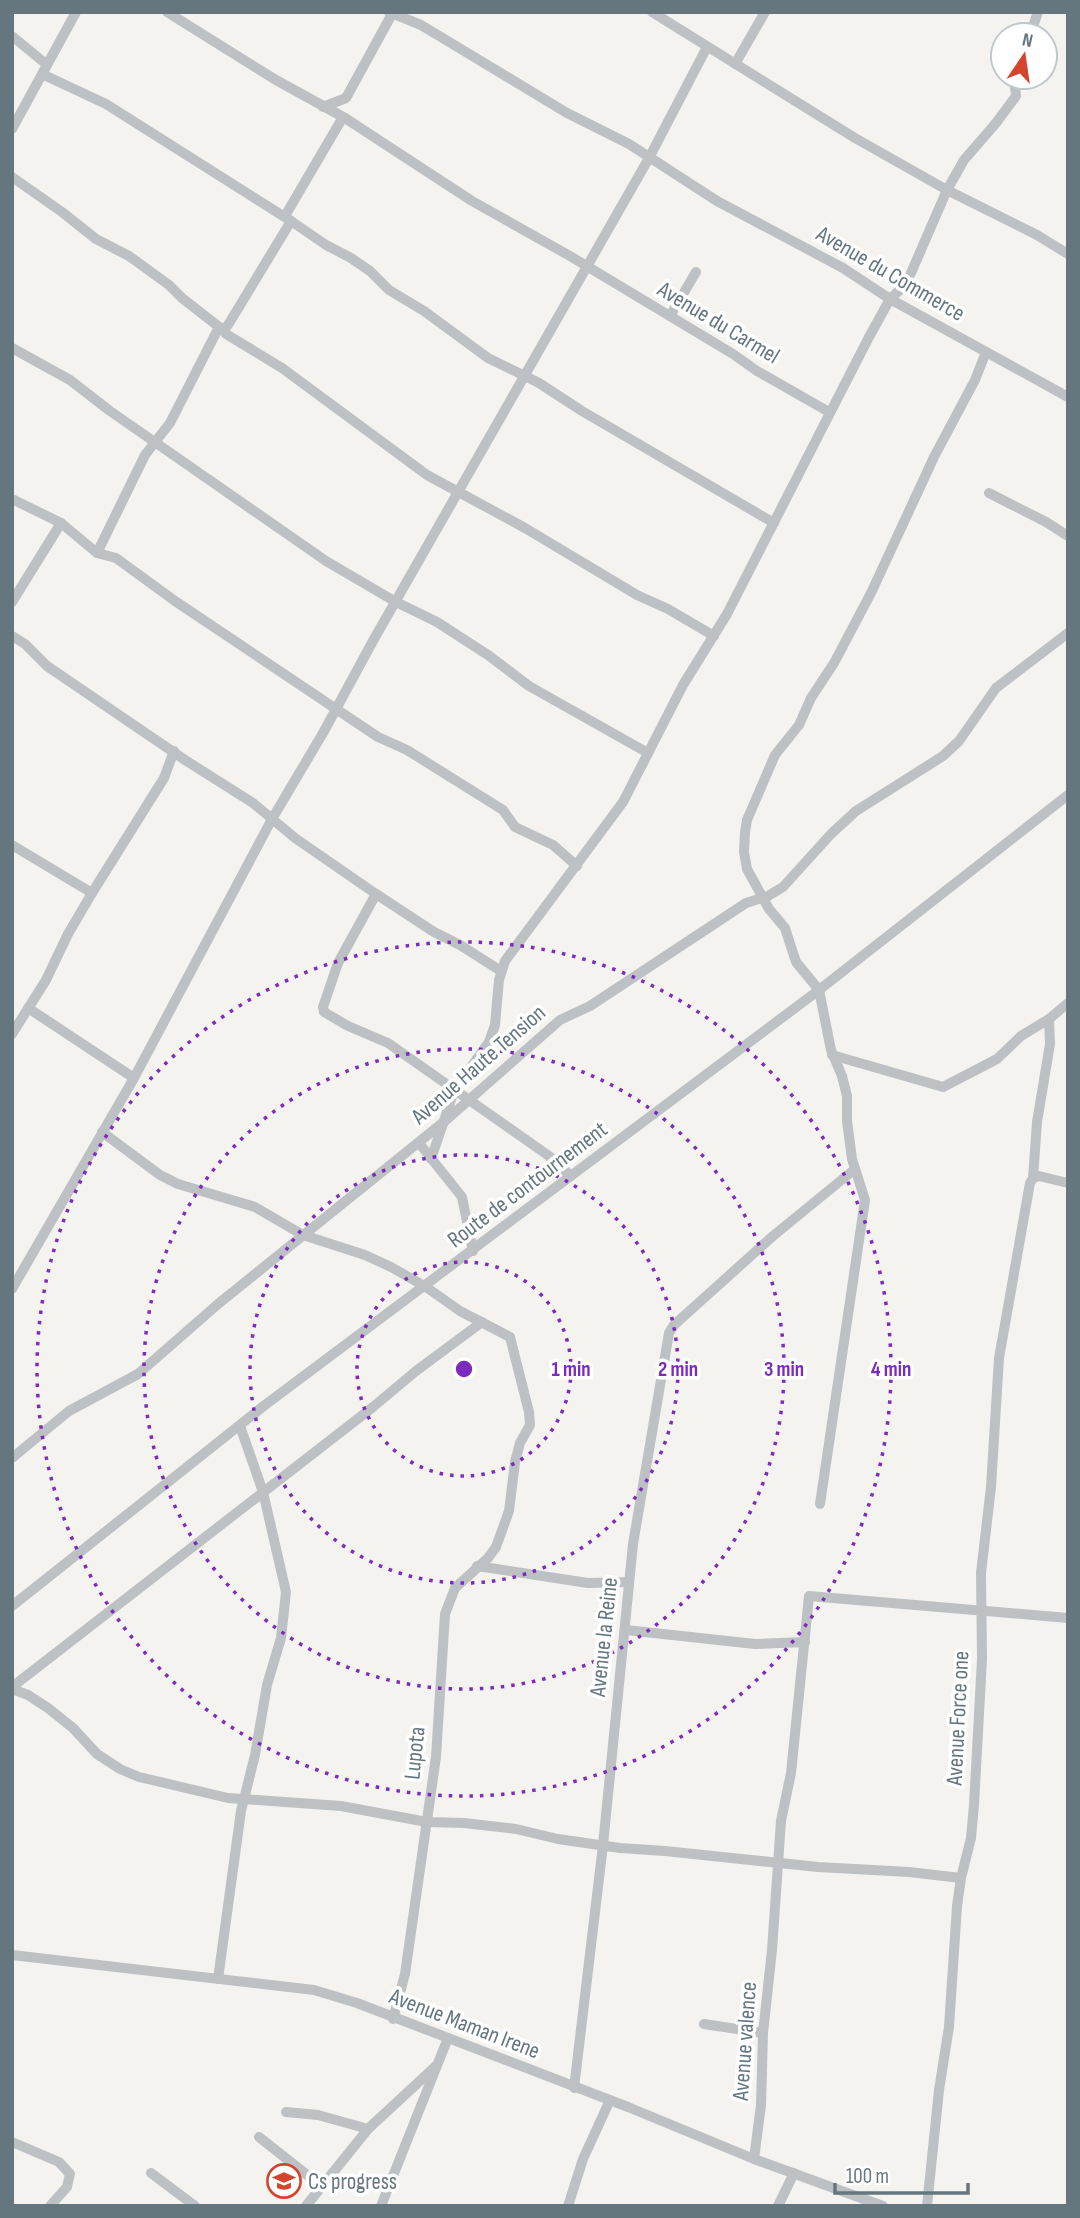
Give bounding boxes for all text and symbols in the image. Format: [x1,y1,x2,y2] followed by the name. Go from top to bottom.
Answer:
[989,21,1059,91] north arrow
[1020,29,1035,53] text: N
[810,220,970,328] street label: Avenue du Commerce
[652,275,785,370] street label: Avenue du Carmel
[405,999,551,1131] street label: Avenue Haute Tension
[442,1116,613,1254] street label: Route de contournement
[452,1357,476,1381] centre of rings
[551,1357,591,1382] text: 1 min
[658,1357,698,1382] text: 2 min
[764,1357,804,1382] text: 3 min
[871,1357,911,1382] text: 4 min
[584,1576,624,1699] street label: Avenue la Reine
[940,1650,976,1787] street label: Avenue Force one
[398,1725,432,1781] street label: Lupota
[727,1981,763,2102] street label: Avenue valence
[385,1982,544,2065] street label: Avenue Maman Irene
[835,2152,968,2196] scale bar
[265,2162,303,2200] school or university icon: Cs progress
[846,2164,889,2189] text: 100 m
[308,2168,397,2196] place label: Cs progress

